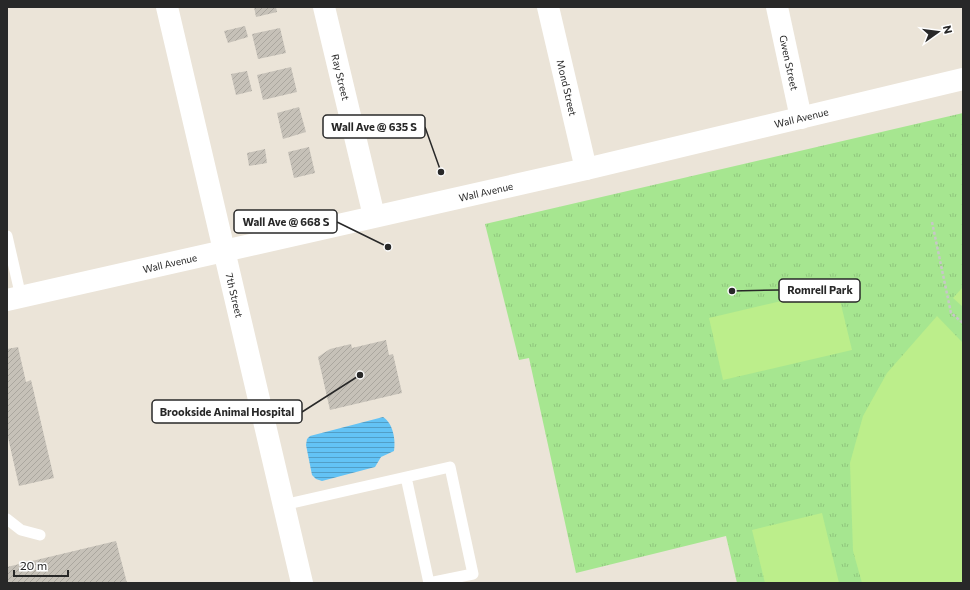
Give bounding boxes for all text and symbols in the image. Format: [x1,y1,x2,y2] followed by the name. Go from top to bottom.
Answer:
[918,12,958,52] north arrow
[941,24,955,35] text: N
[777,34,801,91] street label: Gwen Street
[329,53,352,101] street label: Ray Street
[555,59,579,117] street label: Mond Street
[773,105,830,130] street label: Wall Avenue
[323,115,425,138] callout: Wall Ave @ 635 S
[331,120,417,133] text: Wall Ave @ 635 S
[458,180,514,204] street label: Wall Avenue
[234,210,337,233] callout: Wall Ave @ 668 S
[243,215,330,228] text: Wall Ave @ 668 S
[142,251,198,275] street label: Wall Avenue
[224,272,246,319] street label: 7th Street
[779,279,860,302] callout: Romrell Park
[787,283,853,296] text: Romrell Park
[152,400,302,423] callout: Brookside Animal Hospital
[160,405,294,418] text: Brookside Animal Hospital
[14,552,68,578] scale bar
[20,558,47,572] text: 20 m

